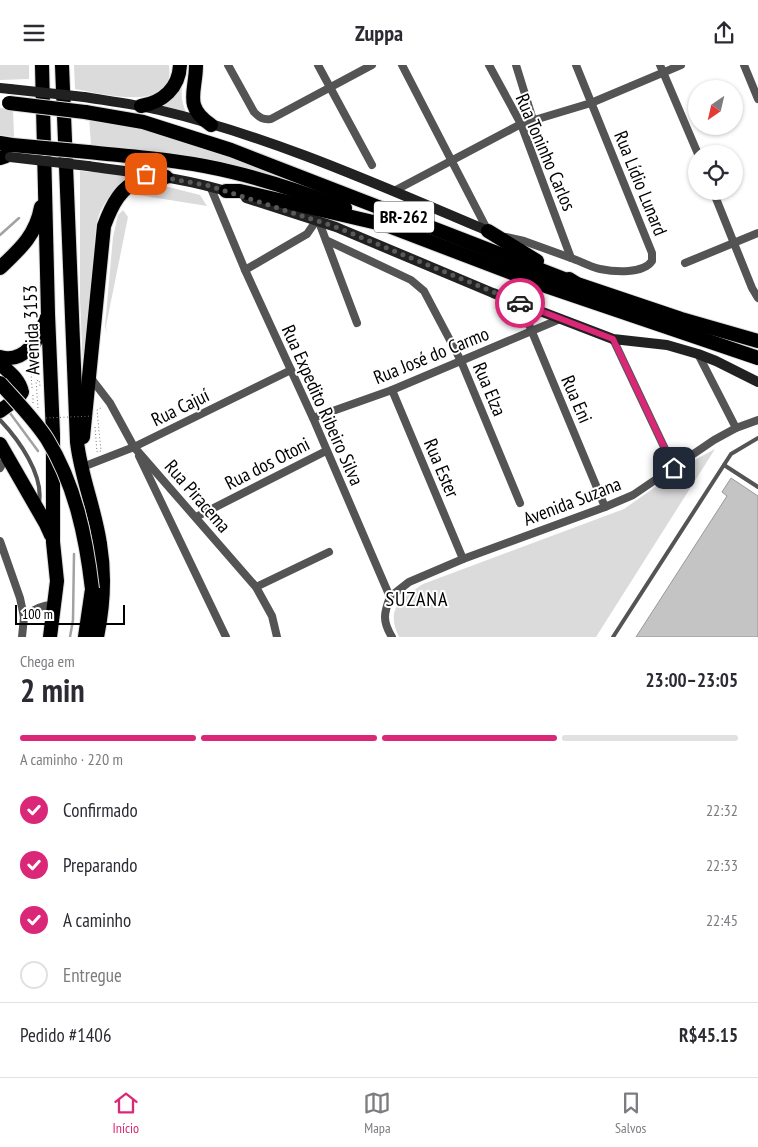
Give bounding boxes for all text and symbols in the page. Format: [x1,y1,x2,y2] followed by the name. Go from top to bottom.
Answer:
[20,19,48,47] icon: menu
[355,19,403,47] text: Zuppa
[710,19,738,47] icon: share
[688,80,742,135] north arrow
[688,80,743,200] map controls
[511,90,581,214] street label: Rua Toninho Carlos
[609,127,673,239] street label: Rua Lídio Lunard
[688,145,743,200] button: locate
[125,153,167,195] pin
[132,160,160,188] icon: bag
[374,201,434,233] road number: BR-262
[495,278,545,328] courier
[17,285,45,375] street label: Avenida 3153
[506,289,534,317] icon: car
[277,321,369,489] street label: Rua Expedito Ribeiro Silva
[370,321,492,389] street label: Rua José do Carmo
[468,359,512,419] street label: Rua Elza
[556,371,598,427] street label: Rua Eni
[147,383,213,431] street label: Rua Cajuí
[221,431,313,495] street label: Rua dos Otoni
[419,435,465,502] street label: Rua Ester
[653,447,695,489] pin
[660,454,688,482] icon: home
[160,455,236,537] street label: Rua Piracema
[520,471,624,531] street label: Avenida Suzana
[385,586,449,612] district label: SUZANA
[15,602,125,625] scale bar
[22,605,53,623] text: 100 m
[20,651,75,671] text: Chega em
[645,668,738,692] text: 23:00–23:05
[20,669,85,711] text: 2 min
[20,749,123,769] text: A caminho · 220 m
[20,796,48,824] icon: check
[63,798,138,822] text: Confirmado
[706,800,738,820] text: 22:32
[20,851,48,879] icon: check
[63,853,138,877] text: Preparando
[706,855,738,875] text: 22:33
[20,906,48,934] icon: check
[63,908,131,932] text: A caminho
[706,910,738,930] text: 22:45
[63,963,122,987] text: Entregue
[20,1023,111,1047] text: Pedido #1406
[679,1023,738,1047] text: R$45.15
[112,1089,140,1137] tab: Início
[363,1089,391,1137] tab: Mapa
[615,1089,646,1137] tab: Salvos

